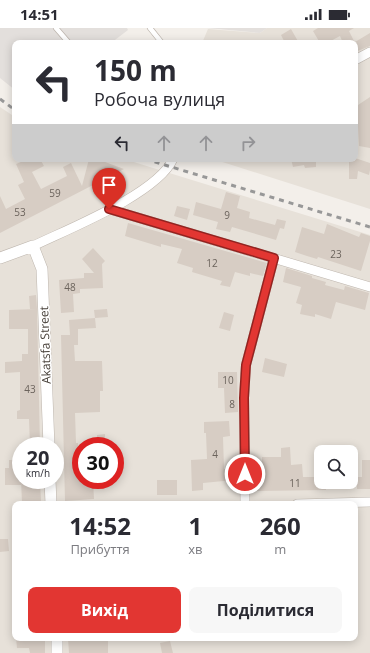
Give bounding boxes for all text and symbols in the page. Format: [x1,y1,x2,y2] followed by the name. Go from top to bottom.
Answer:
[20,4,59,24] text: 14:51
[94,51,177,89] text: 150 m
[28,56,80,108] icon: left
[94,87,225,111] text: Робоча вулиця
[111,132,133,154] icon: left
[153,132,175,154] icon: ahead
[195,132,217,154] icon: ahead
[237,132,259,154] icon: right
[92,168,126,209] pin
[98,174,120,196] icon: arrive
[49,186,61,200] house number: 59
[14,205,26,219] house number: 53
[224,208,230,222] house number: 9
[330,247,342,261] house number: 23
[206,256,218,270] house number: 12
[64,280,76,294] house number: 48
[35,306,55,384] street label: Akatsfa Street
[222,373,234,387] house number: 10
[24,382,36,396] house number: 43
[229,397,235,411] house number: 8
[72,437,124,489] speed limit sign: 30
[27,444,49,471] text: 20
[314,445,358,489] map controls
[314,445,358,489] button: search
[212,447,218,461] house number: 4
[224,453,266,495] position arrow
[26,466,50,480] text: km/h
[289,476,301,490] house number: 11
[69,509,131,542] text: 14:52
[188,509,202,542] text: 1
[260,509,301,542] text: 260
[70,540,130,558] text: Прибуття
[188,540,202,558] text: хв
[274,540,286,558] text: m
[28,587,181,633] button: Вихід
[189,587,342,633] button: Поділитися

